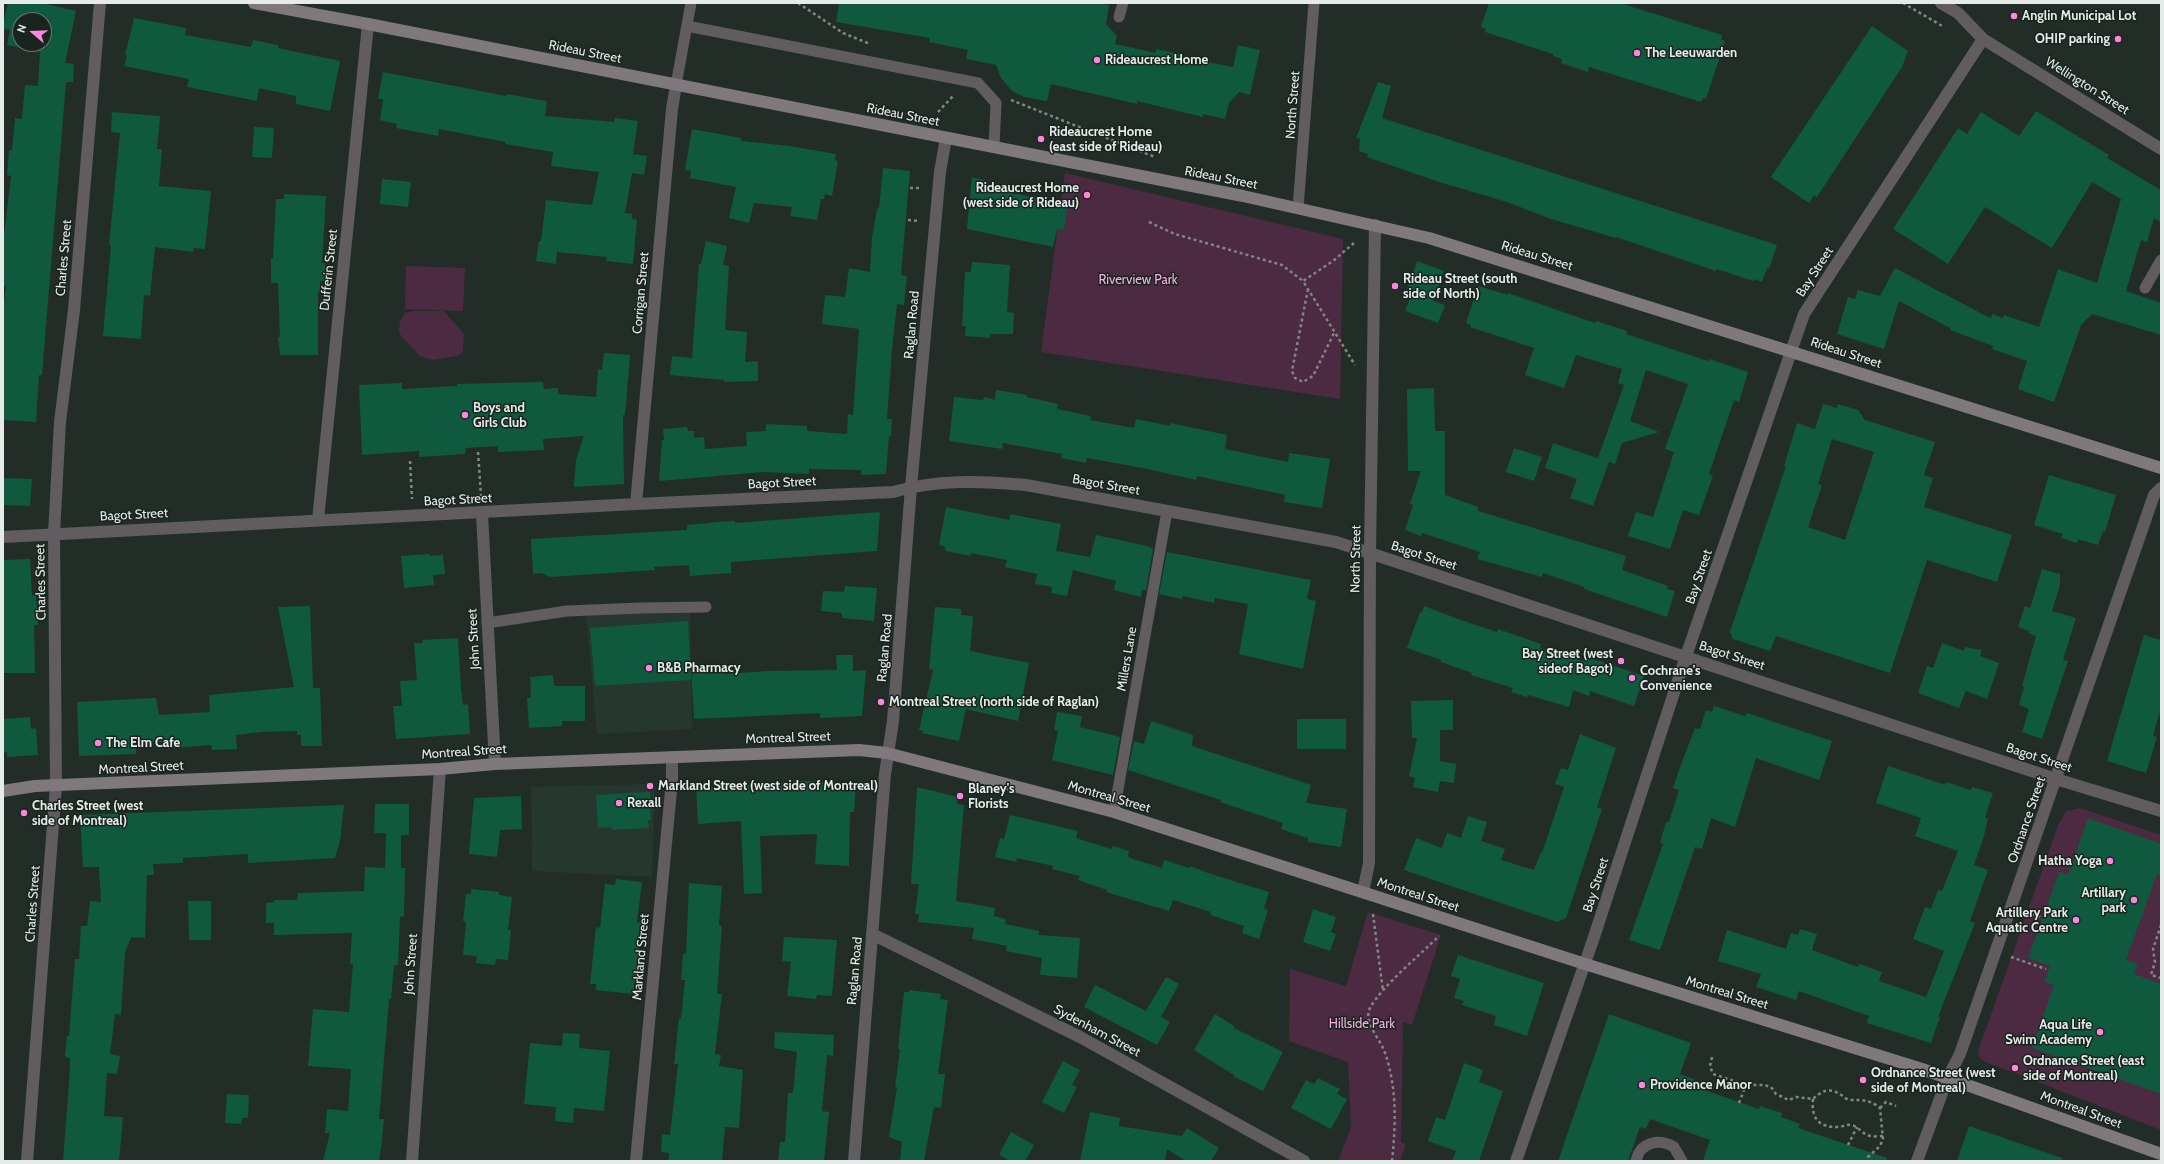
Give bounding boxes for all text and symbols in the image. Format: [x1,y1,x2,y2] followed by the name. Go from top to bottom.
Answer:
[2022,8,2136,24] place label: Anglin Municipal Lot
[2009,11,2019,21] marker: Anglin Municipal Lot
[12,12,52,52] north arrow
[14,22,29,34] text: N
[2035,31,2110,47] place label: OHIP parking
[2113,34,2123,44] marker: OHIP parking
[547,37,623,67] street label: Rideau Street
[1645,45,1737,61] place label: The Leeuwarden
[1632,48,1642,58] marker: The Leeuwarden
[1105,52,1208,68] place label: Rideaucrest Home
[2042,54,2132,118] street label: Wellington Street
[1092,55,1102,65] marker: Rideaucrest Home
[1283,71,1303,139] street label: North Street
[865,100,941,130] street label: Rideau Street
[1049,124,1162,155] place label: Rideaucrest Home (east side of Rideau)
[1036,134,1046,144] marker: Rideaucrest Home (east side of Rideau)
[1183,163,1259,193] street label: Rideau Street
[963,180,1079,211] place label: Rideaucrest Home (west side of Rideau)
[1082,190,1092,200] marker: Rideaucrest Home (west side of Rideau)
[53,219,75,297] street label: Charles Street
[317,229,341,311] street label: Dufferin Street
[1499,238,1575,274] street label: Rideau Street
[1793,244,1837,300] street label: Bay Street
[630,251,652,335] street label: Corrigan Street
[1403,271,1517,302] place label: Rideau Street (south side of North)
[1098,272,1178,288] park label: Riverview Park
[1390,281,1400,291] marker: Rideau Street (south side of North)
[901,290,923,360] street label: Raglan Road
[1809,334,1883,372] street label: Rideau Street
[473,400,527,431] place label: Boys and Girls Club
[460,410,470,420] marker: Boys and Girls Club
[1071,471,1141,499] street label: Bagot Street
[748,473,816,493] street label: Bagot Street
[424,490,492,510] street label: Bagot Street
[100,505,168,525] street label: Bagot Street
[1348,525,1364,593] street label: North Street
[1389,538,1459,574] street label: Bagot Street
[33,543,49,621] street label: Charles Street
[1682,548,1716,606] street label: Bay Street
[465,608,483,670] street label: John Street
[874,613,896,683] street label: Raglan Road
[1114,626,1140,692] street label: Millers Lane
[1697,638,1767,674] street label: Bagot Street
[1522,646,1613,677] place label: Bay Street (west sideof Bagot)
[1616,656,1626,666] marker: Bay Street (west sideof Bagot)
[657,660,741,676] place label: B&B Pharmacy
[644,663,654,673] marker: B&B Pharmacy
[1640,663,1712,694] place label: Cochrane's Convenience
[1627,673,1637,683] marker: Cochrane's Convenience
[889,694,1099,710] place label: Montreal Street (north side of Raglan)
[876,697,886,707] marker: Montreal Street (north side of Raglan)
[745,729,831,747] street label: Montreal Street
[106,735,180,751] place label: The Elm Cafe
[93,738,103,748] marker: The Elm Cafe
[2004,740,2074,776] street label: Bagot Street
[421,741,507,763] street label: Montreal Street
[98,758,184,778] street label: Montreal Street
[2005,775,2049,865] street label: Ordnance Street
[658,778,878,794] place label: Markland Street (west side of Montreal)
[1066,778,1152,816] street label: Montreal Street
[645,781,655,791] marker: Markland Street (west side of Montreal)
[968,781,1014,812] place label: Blaney's Florists
[955,791,965,801] marker: Blaney's Florists
[627,795,661,811] place label: Rexall
[32,798,143,829] place label: Charles Street (west side of Montreal)
[614,798,624,808] marker: Rexall
[19,808,29,818] marker: Charles Street (west side of Montreal)
[2038,853,2102,869] place label: Hatha Yoga
[1580,856,1612,914] street label: Bay Street
[2105,856,2115,866] marker: Hatha Yoga
[23,865,43,943] street label: Charles Street
[1375,874,1461,916] street label: Montreal Street
[2081,885,2126,916] place label: Artillary park
[2129,895,2139,905] marker: Artillary park
[1986,905,2068,936] place label: Artillery Park Aquatic Centre
[629,913,653,1001] street label: Markland Street
[2071,915,2081,925] marker: Artillery Park Aquatic Centre
[401,933,421,995] street label: John Street
[844,936,866,1006] street label: Raglan Road
[1684,973,1770,1013] street label: Montreal Street
[1051,1002,1143,1060] street label: Sydenham Street
[1329,1016,1395,1032] park label: Hillside Park
[2005,1017,2092,1048] place label: Aqua Life Swim Academy
[2095,1027,2105,1037] marker: Aqua Life Swim Academy
[2023,1053,2145,1084] place label: Ordnance Street (east side of Montreal)
[2010,1063,2020,1073] marker: Ordnance Street (east side of Montreal)
[1871,1065,1996,1096] place label: Ordnance Street (west side of Montreal)
[1858,1075,1868,1085] marker: Ordnance Street (west side of Montreal)
[1650,1077,1752,1093] place label: Providence Manor
[1637,1080,1647,1090] marker: Providence Manor
[2038,1088,2124,1132] street label: Montreal Street

